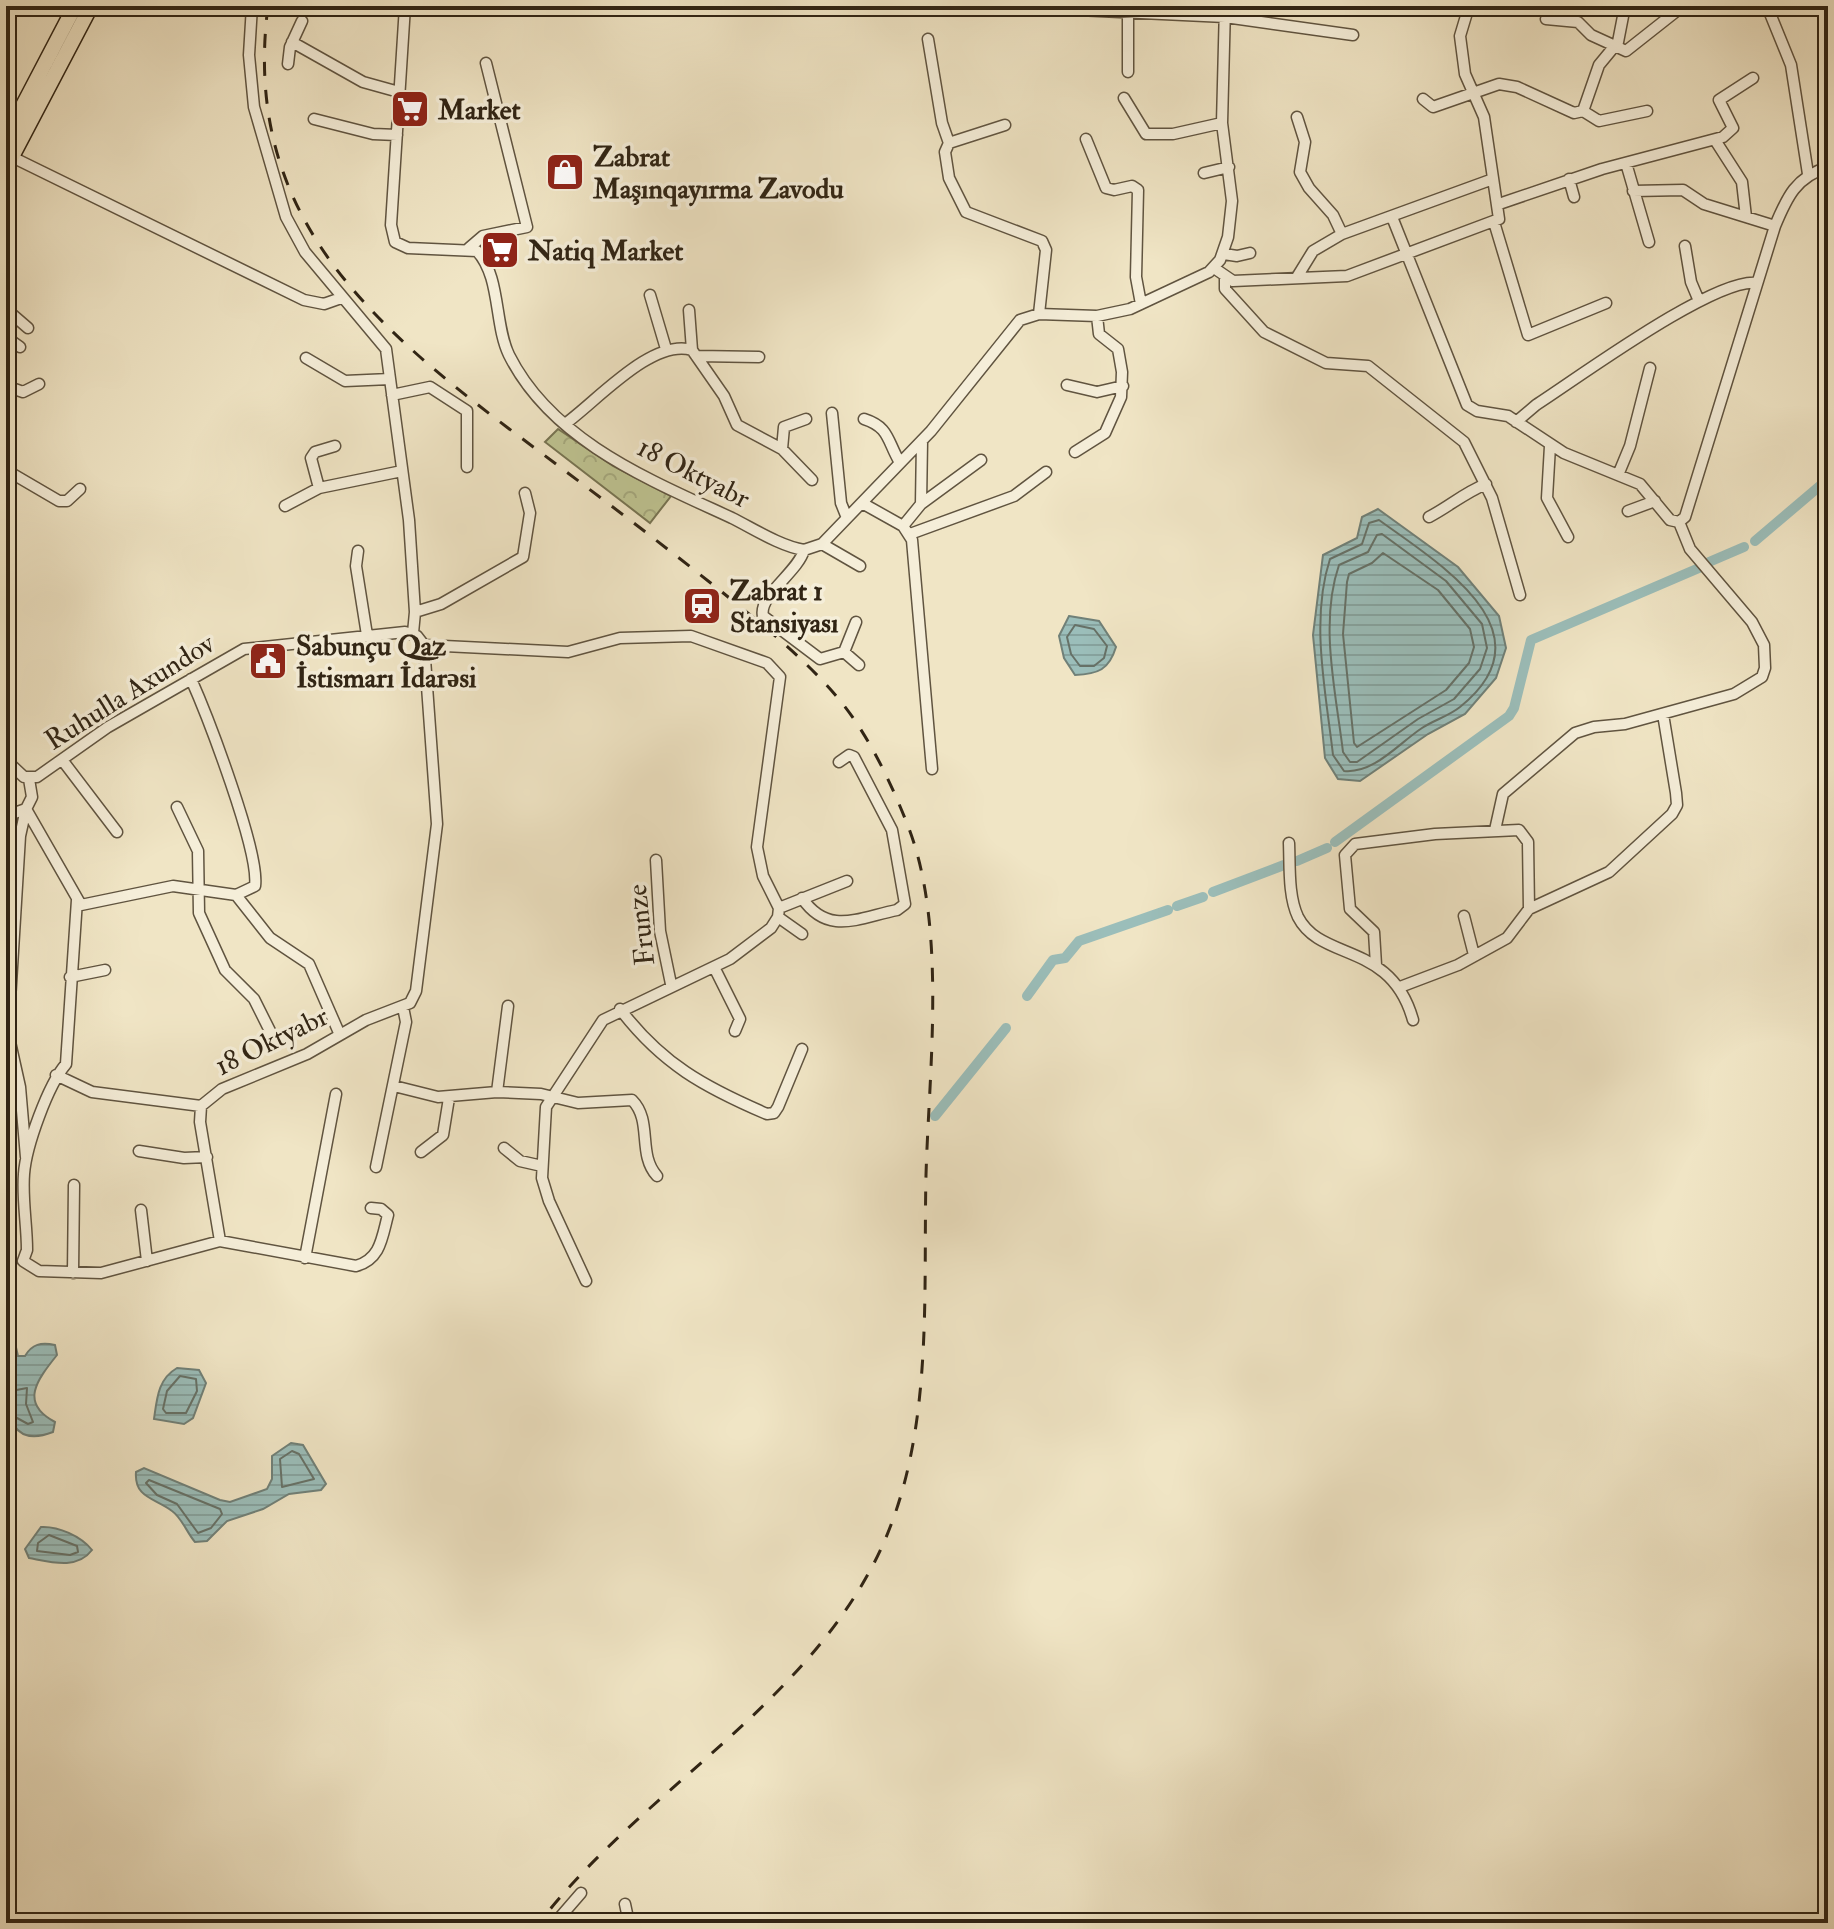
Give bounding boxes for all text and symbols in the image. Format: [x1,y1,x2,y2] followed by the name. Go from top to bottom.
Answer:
[389,88,431,130] supermarket icon: Market
[437,93,521,128] place label: Market
[592,140,844,207] place label: Zabrat Maşınqayırma Zavodu
[544,151,586,193] shop icon: Zabrat Maşınqayırma Zavodu
[479,229,521,271] supermarket icon: Natiq Market
[527,234,683,269] place label: Natiq Market
[631,430,756,517] street label: 18 Oktyabr
[730,574,839,641] place label: Zabrat 1 Stansiyası
[681,585,723,627] station icon: Zabrat 1 Stansiyası
[39,626,222,758] street label: Ruhulla Axundov
[296,629,477,696] place label: Sabunçu Qaz İstismarı İdarəsi
[247,640,289,682] public building icon: Sabunçu Qaz İstismarı İdarəsi
[620,882,663,967] street label: Frunze
[209,999,335,1084] street label: 18 Oktyabr

